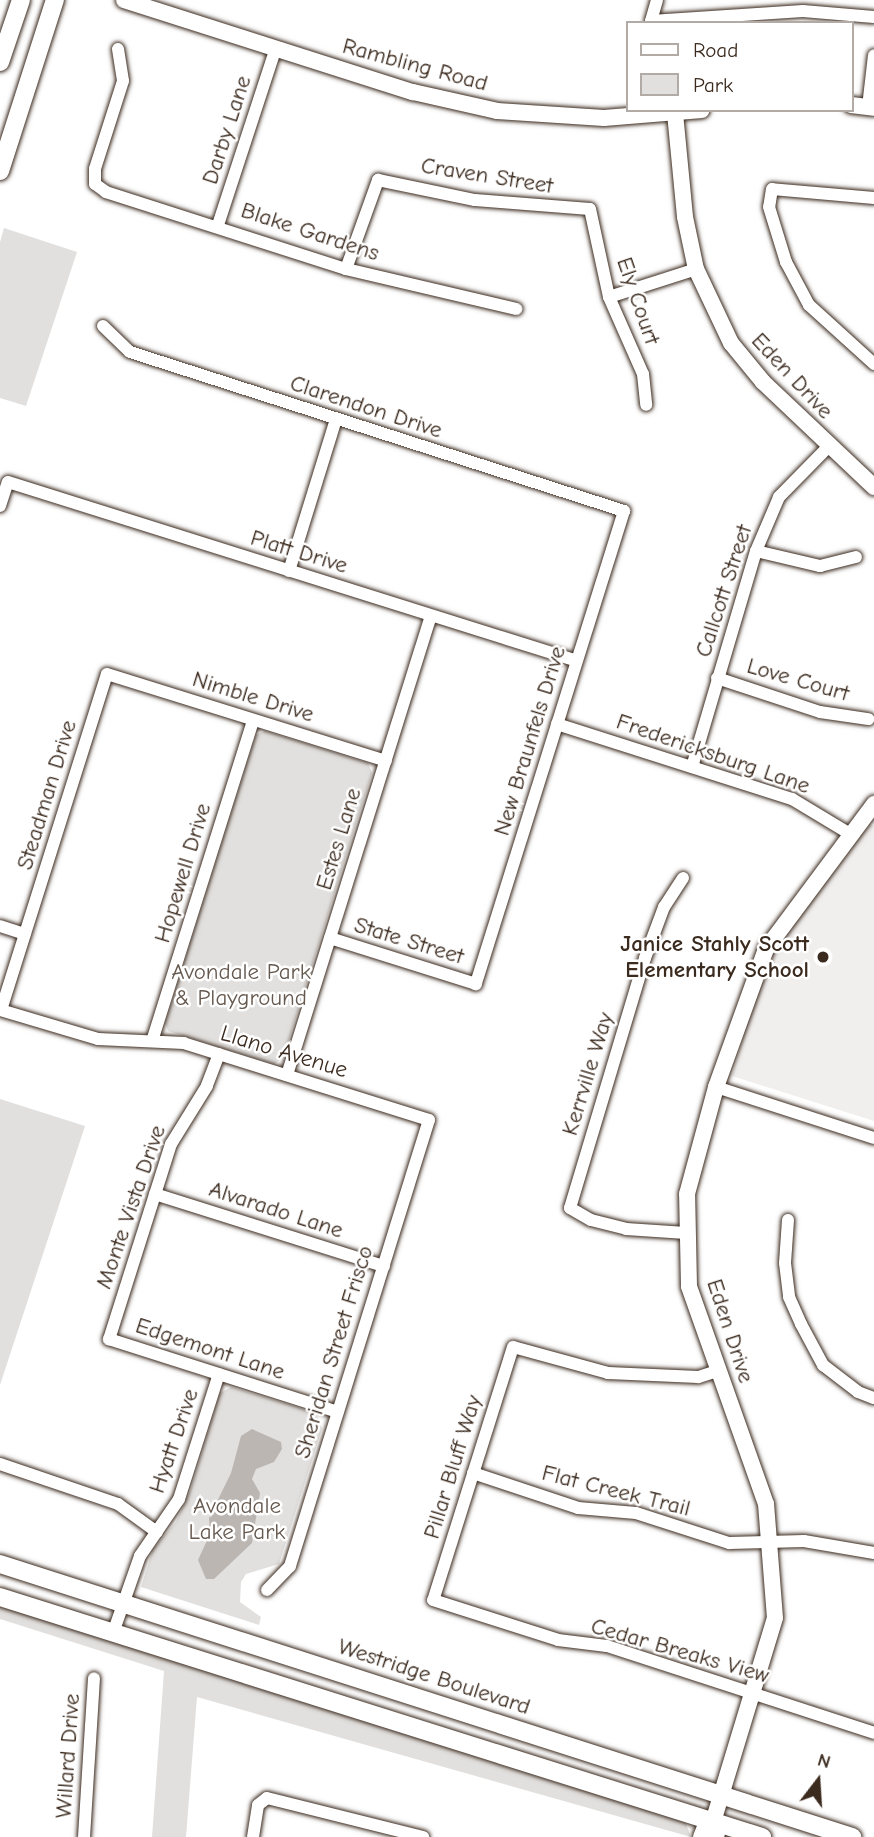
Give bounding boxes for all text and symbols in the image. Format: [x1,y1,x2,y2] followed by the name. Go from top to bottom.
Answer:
[626,21,853,112] legend
[339,32,491,98] street label: Rambling Road
[693,38,738,62] text: Road
[196,72,258,188] street label: Darby Lane
[693,73,733,97] text: Park
[419,152,555,200] street label: Craven Street
[237,197,383,267] street label: Blake Gardens
[610,254,666,348] street label: Ely Court
[745,327,839,425] street label: Eden Drive
[286,369,446,445] street label: Clarendon Drive
[690,521,758,661] street label: Callcott Street
[247,524,351,580] street label: Platt Drive
[488,643,572,839] street label: New Braunfels Drive
[744,652,852,708] street label: Love Court
[189,665,317,729] street label: Nimble Drive
[613,708,813,800] street label: Fredericksburg Lane
[11,717,83,873] street label: Steadman Drive
[310,785,368,893] street label: Estes Lane
[149,800,217,946] street label: Hopewell Drive
[351,911,467,971] street label: State Street
[620,930,809,984] place label: Janice Stahly Scott Elementary School
[815,949,831,965] marker: Janice Stahly Scott Elementary School
[171,958,311,1012] park label: Avondale Park & Playground
[556,1009,620,1139] street label: Kerrville Way
[217,1020,351,1084] street label: Llano Avenue
[90,1121,172,1293] street label: Monte Vista Drive
[206,1175,346,1245] street label: Alvarado Lane
[288,1242,380,1462] street label: Sheridan Street Frisco
[700,1276,760,1386] street label: Eden Drive
[132,1312,288,1386] street label: Edgemont Lane
[143,1385,205,1497] street label: Hyatt Drive
[418,1392,488,1542] street label: Pillar Bluff Way
[539,1459,693,1523] street label: Flat Creek Trail
[189,1492,285,1546] park label: Avondale Lake Park
[588,1612,772,1690] street label: Cedar Breaks View
[334,1633,534,1721] street label: Westridge Boulevard
[50,1693,86,1819] street label: Willard Drive
[783,1746,853,1816] north arrow
[815,1749,833,1773] text: N

